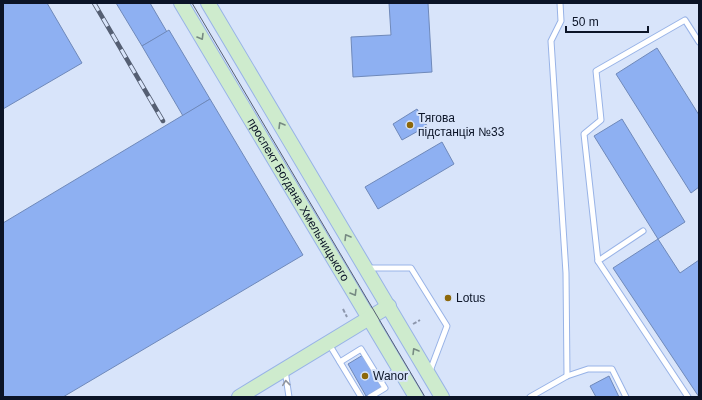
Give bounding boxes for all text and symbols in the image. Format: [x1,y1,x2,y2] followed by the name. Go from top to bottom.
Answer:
[566,8,648,34] scale bar
[572,15,599,29] text: 50 m
[197,33,204,40] one-way arrow
[418,111,505,139] place label: Тягова пiдстанцiя №33
[244,116,352,284] street label: проспект Богдана Хмельницького
[405,120,415,130] marker: Тягова пiдстанцiя №33
[278,122,285,129] one-way arrow
[345,234,352,241] one-way arrow
[349,289,356,296] one-way arrow
[456,291,485,305] place label: Lotus
[443,293,453,303] marker: Lotus
[413,348,420,355] one-way arrow
[373,369,408,383] place label: Wanor
[360,371,370,381] marker: Wanor
[282,380,291,386] one-way arrow

